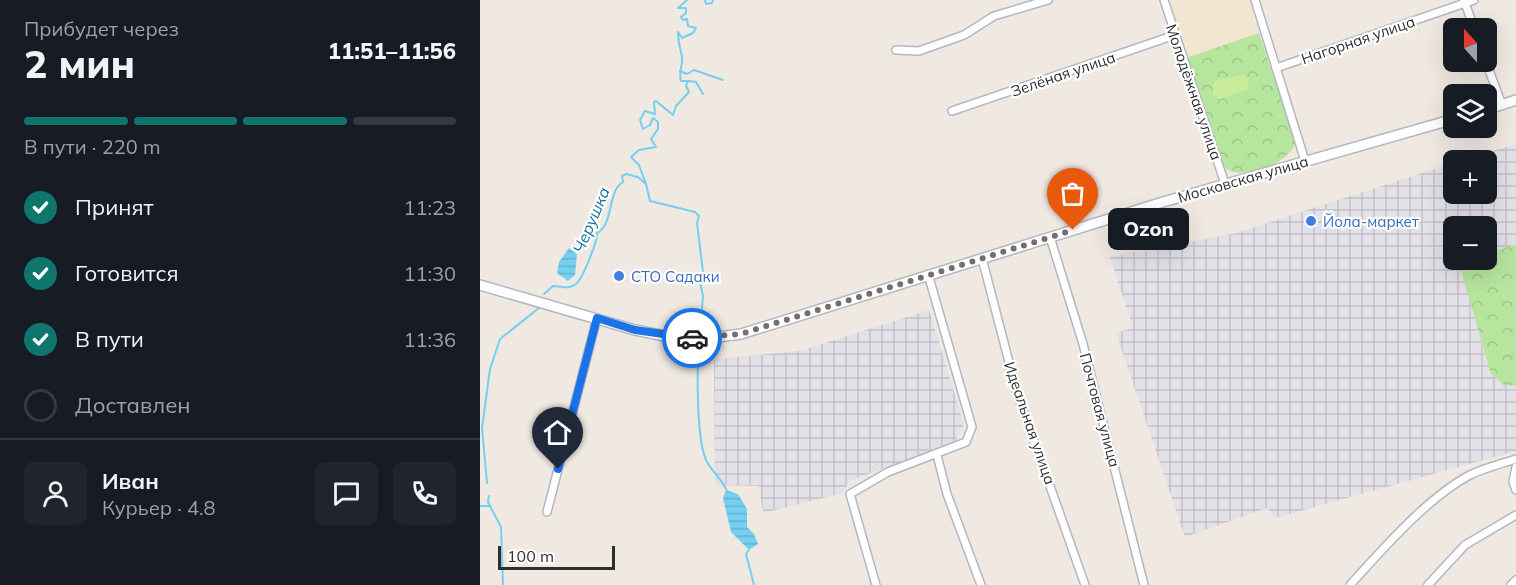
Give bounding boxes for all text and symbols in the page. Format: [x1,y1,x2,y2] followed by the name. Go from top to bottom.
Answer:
[1299,12,1417,68] street label: Нагорная улица
[24,16,179,41] text: Прибудет через
[1443,18,1497,72] north arrow
[1443,18,1497,270] map controls
[1162,22,1226,162] street label: Молодёжная улица
[328,37,456,65] text: 11:51–11:56
[24,39,135,88] text: 2 мин
[1008,47,1118,101] street label: Зелёная улица
[1443,84,1497,138] button: layers
[24,134,160,159] text: В пути · 220 m
[1443,150,1497,204] button: +
[1176,151,1310,207] street label: Московская улица
[1047,168,1098,230] pin
[1056,177,1089,210] icon: bag
[568,184,614,256] water label: Черушка
[24,191,57,224] icon: check
[75,193,154,221] text: Принят
[403,195,456,220] text: 11:23
[1109,209,1190,251] callout: Ozon
[1323,212,1419,231] place label: Йола-маркет
[1304,214,1318,228] marker: Йола-маркет
[1123,216,1174,241] text: Ozon
[1443,216,1497,270] button: −
[24,257,57,290] icon: check
[75,259,179,287] text: Готовится
[403,261,456,286] text: 11:30
[631,267,720,286] place label: СТО Садаки
[612,269,626,283] marker: СТО Садаки
[662,308,722,368] courier
[676,322,709,355] icon: car
[24,323,57,356] icon: check
[75,325,144,353] text: В пути
[403,327,456,352] text: 11:36
[1076,351,1124,469] street label: Почтовая улица
[1000,359,1060,487] street label: Идеальная улица
[75,391,191,419] text: Доставлен
[532,407,583,469] pin
[541,416,574,449] icon: home
[24,462,87,525] button: person
[315,462,378,525] button: chat
[393,462,456,525] button: phone
[102,467,159,495] text: Иван
[102,495,216,520] text: Курьер · 4.8
[498,543,615,570] scale bar
[507,546,554,566] text: 100 m

